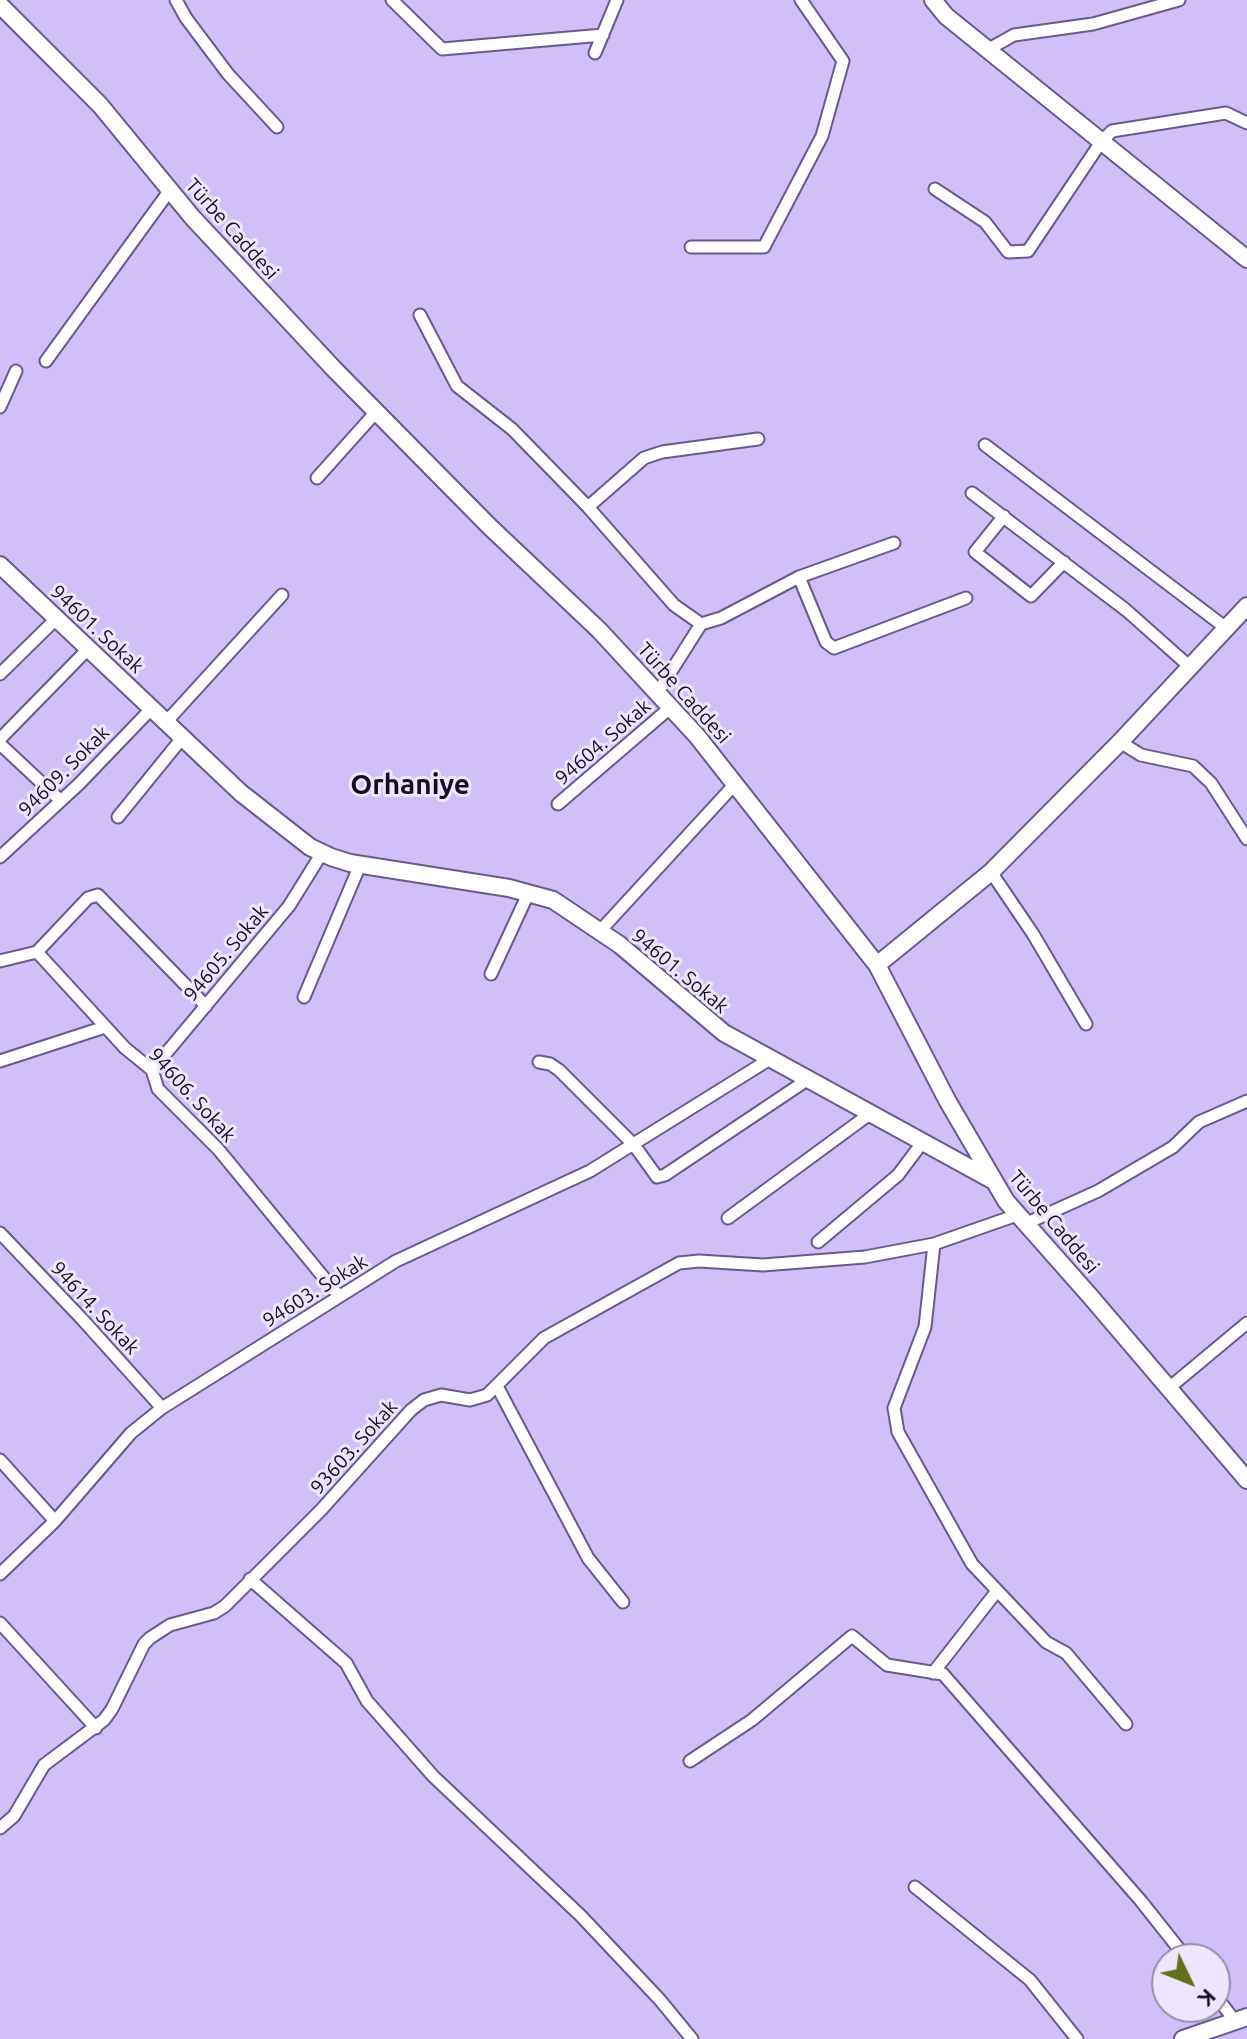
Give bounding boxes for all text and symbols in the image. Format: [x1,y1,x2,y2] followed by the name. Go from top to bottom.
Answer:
[180,174,284,284] street label: Türbe Caddesi
[45,580,149,678] street label: 94601. Sokak
[632,638,736,748] street label: Türbe Caddesi
[550,694,656,790] street label: 94604. Sokak
[14,721,114,821] street label: 94609. Sokak
[350,768,470,802] district label: Orhaniye
[179,900,273,1006] street label: 94605. Sokak
[627,924,733,1018] street label: 94601. Sokak
[143,1043,241,1147] street label: 94606. Sokak
[1004,1165,1104,1279] street label: Türbe Caddesi
[258,1249,372,1333] street label: 94603. Sokak
[46,1256,144,1360] street label: 94614. Sokak
[305,1395,403,1499] street label: 93603. Sokak
[1151,1943,1231,2023] north arrow
[1193,1984,1222,2012] text: K

